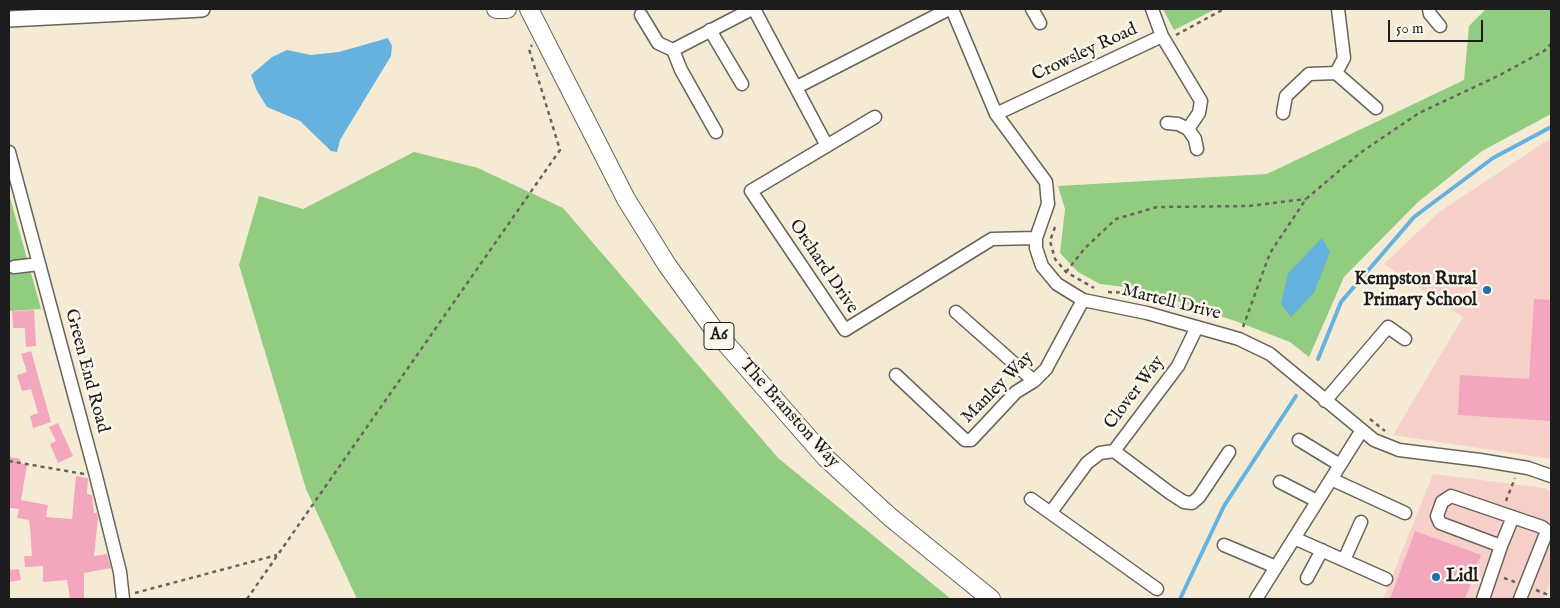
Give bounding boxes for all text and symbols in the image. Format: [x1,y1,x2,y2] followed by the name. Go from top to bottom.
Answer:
[1390,10,1485,42] scale bar
[1029,19,1141,87] street label: Crowsley Road
[1396,19,1424,38] text: 50 m
[784,216,862,318] street label: Orchard Drive
[1354,269,1477,312] place label: Kempston Rural Primary School
[1119,280,1223,326] street label: Martell Drive
[1481,284,1493,296] marker: Kempston Rural Primary School
[59,307,113,435] street label: Green End Road
[704,322,734,350] road number: A6
[958,348,1038,428] street label: Manley Way
[1100,352,1170,434] street label: Clover Way
[735,355,843,473] street label: The Branston Way
[1446,566,1478,588] place label: Lidl
[1430,571,1442,583] marker: Lidl

